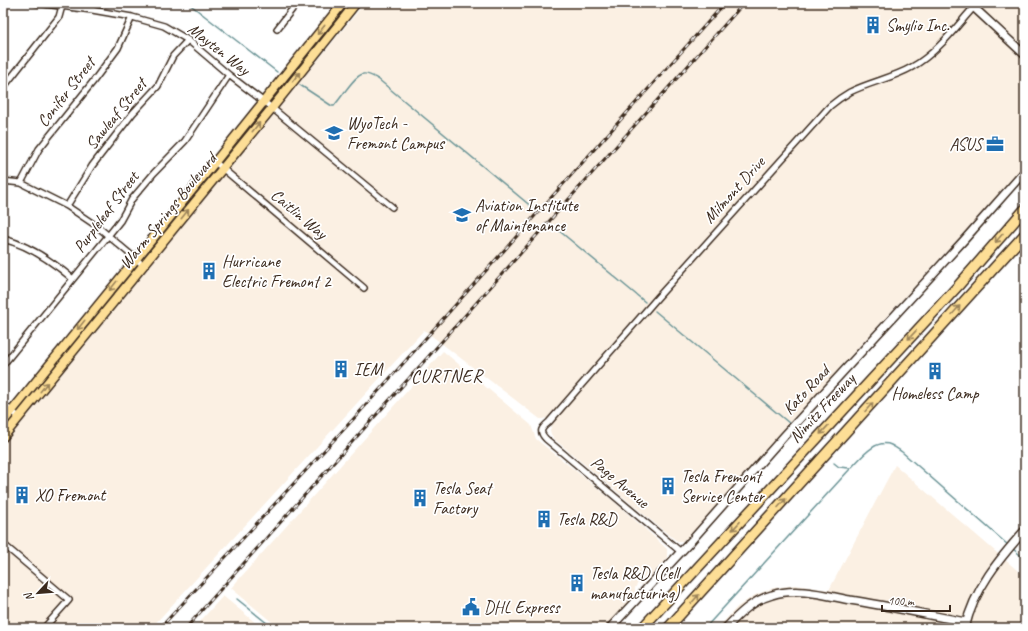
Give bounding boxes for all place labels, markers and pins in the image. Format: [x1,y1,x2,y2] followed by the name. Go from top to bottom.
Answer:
[863,15,883,35] building icon: Smylio Inc.
[886,15,950,36] place label: Smylio Inc.
[347,113,446,154] place label: WyoTech - Fremont Campus
[324,123,344,143] school or university icon: WyoTech - Fremont Campus
[950,134,985,155] place label: ASUS
[985,134,1005,154] office icon: ASUS
[475,195,579,236] place label: Aviation Institute of Maintenance
[452,205,472,225] school or university icon: Aviation Institute of Maintenance
[222,251,332,292] place label: Hurricane Electric Fremont 2
[199,261,219,281] building icon: Hurricane Electric Fremont 2
[331,359,351,379] building icon: IEM
[354,359,384,380] place label: IEM
[925,361,945,381] building icon: Homeless Camp
[891,383,980,404] place label: Homeless Camp
[681,466,766,507] place label: Tesla Fremont Service Center
[658,476,678,496] building icon: Tesla Fremont Service Center
[433,478,494,519] place label: Tesla Seat Factory
[12,485,32,505] building icon: XO Fremont
[35,485,108,506] place label: XO Fremont
[410,488,430,508] building icon: Tesla Seat Factory
[534,509,554,529] building icon: Tesla R&D
[557,509,618,530] place label: Tesla R&D
[590,563,682,604] place label: Tesla R&D (Cell manufacturing)
[567,573,587,593] building icon: Tesla R&D (Cell manufacturing)
[461,597,481,617] public building icon: DHL Express
[484,597,561,618] place label: DHL Express

